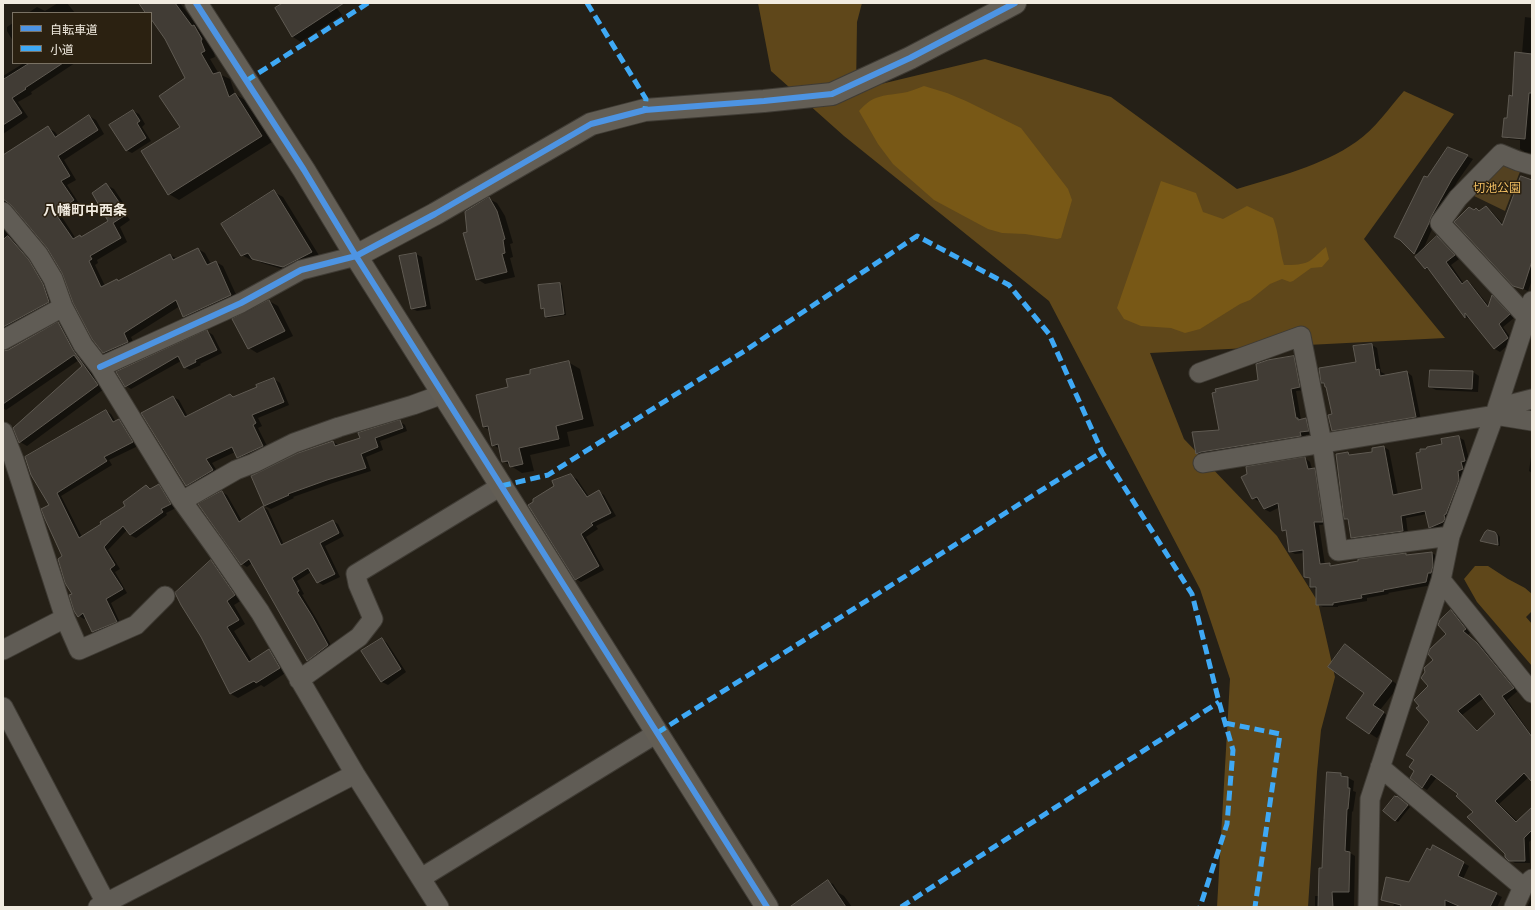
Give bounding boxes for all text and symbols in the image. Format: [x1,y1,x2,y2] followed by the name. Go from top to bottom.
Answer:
[12,12,152,64] legend
[50,23,98,36] text: 自転車道
[50,43,74,56] text: 小道
[1473,181,1521,195] park label: 切池公園
[43,202,127,218] district label: 八幡町中西条

